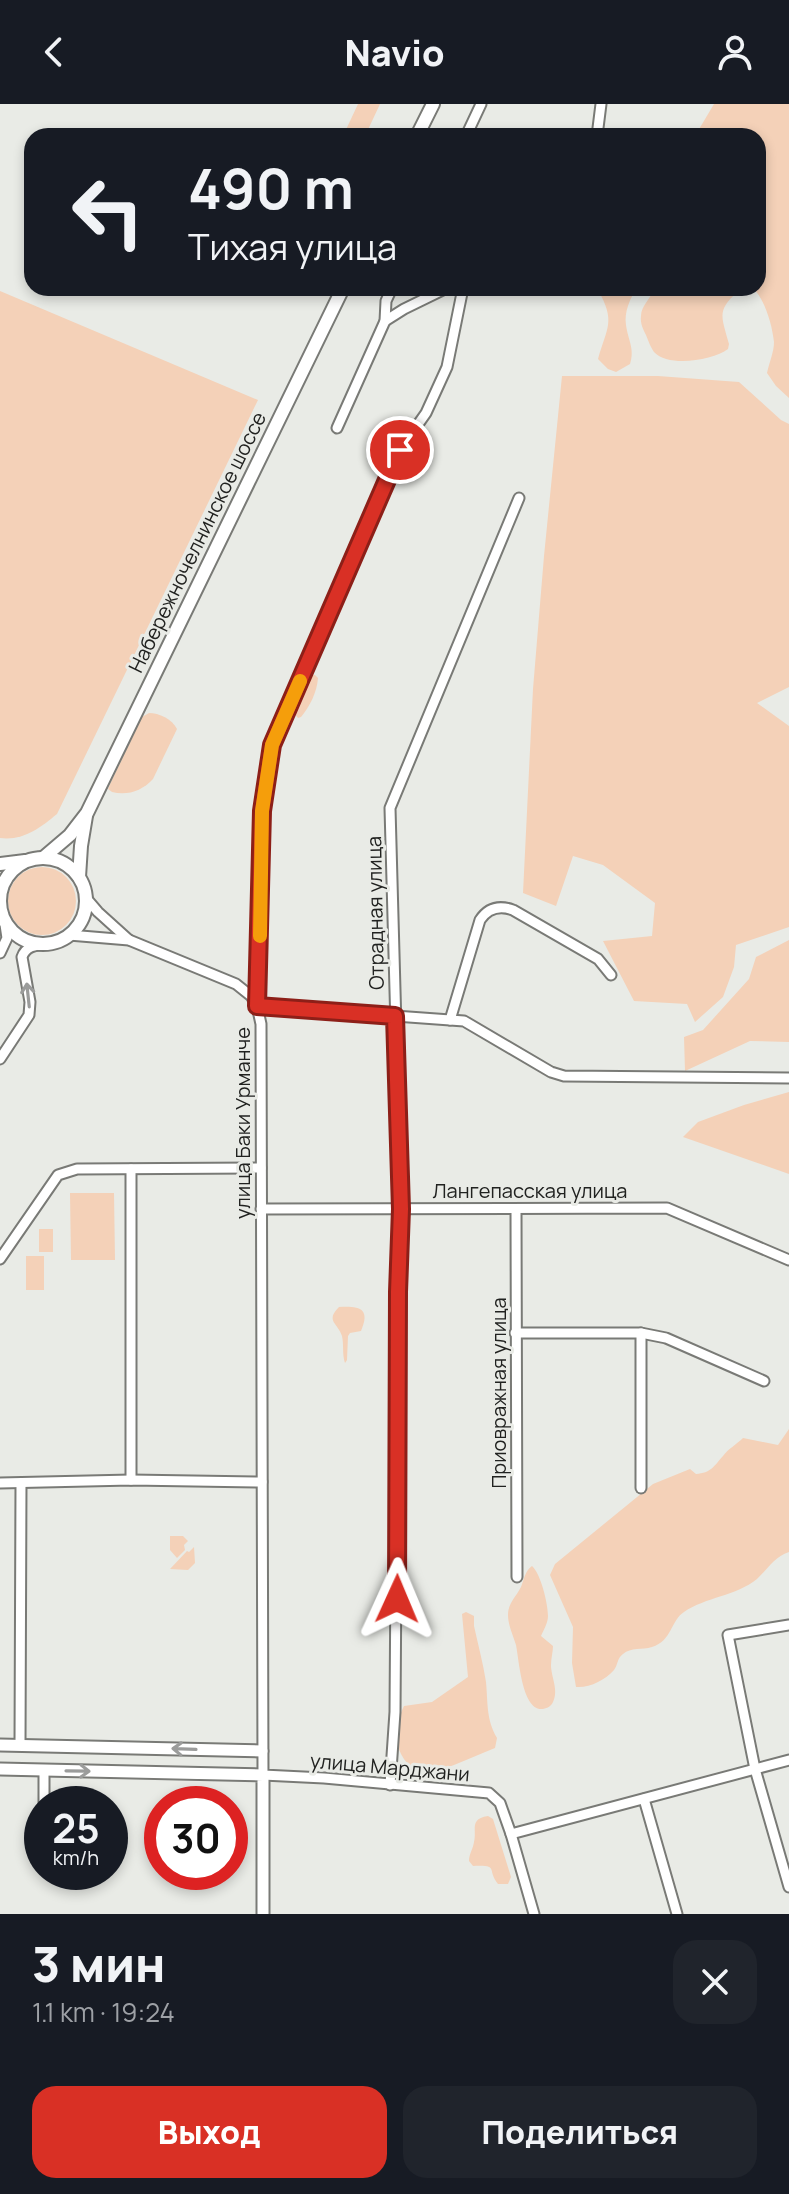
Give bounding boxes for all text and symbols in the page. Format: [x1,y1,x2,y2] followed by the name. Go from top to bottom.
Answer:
[344,28,445,77] text: Navio
[32,30,76,74] icon: back
[713,30,757,74] icon: person
[188,149,354,226] text: 490 m
[56,160,160,264] icon: left
[188,222,397,271] text: Тихая улица
[122,407,272,677] street label: Набережночелнинское шоссе
[366,416,434,484] pin
[378,428,422,472] icon: arrive
[360,836,390,990] street label: Отрадная улица
[21,982,36,1009] one-way arrow
[229,1027,256,1219] street label: улица Баки Урманче
[433,1177,627,1204] street label: Лангепасская улица
[485,1298,512,1489] street label: Приовражная улица
[355,1557,439,1641] position arrow
[171,1741,198,1757] one-way arrow
[309,1747,471,1787] street label: улица Марджани
[64,1763,91,1779] one-way arrow
[144,1786,248,1890] speed limit sign: 30
[52,1800,100,1855] text: 25
[53,1844,99,1871] text: km/h
[32,1931,165,1996] text: 3 мин
[673,1940,757,2024] button: close
[32,1994,175,2030] text: 1.1 km · 19:24
[32,2086,387,2178] button: Выход
[403,2086,757,2178] button: Поделиться

